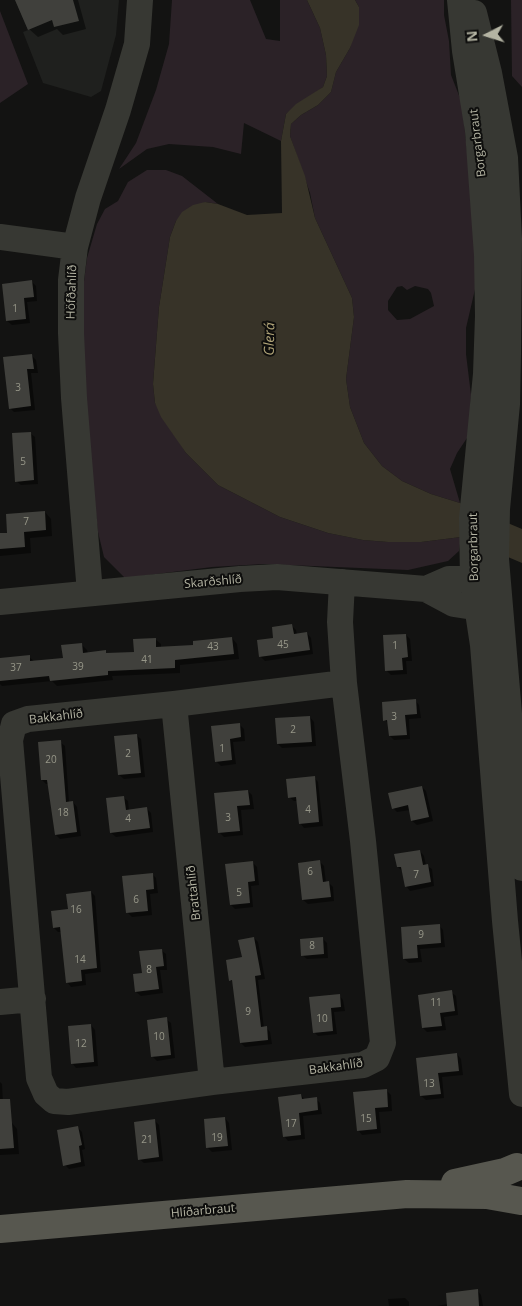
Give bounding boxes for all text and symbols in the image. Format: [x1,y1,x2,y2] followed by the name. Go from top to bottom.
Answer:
[462,10,512,60] north arrow
[462,30,482,43] text: N
[467,108,489,178] street label: Borgarbraut
[64,264,80,320] street label: Höfðahlíð
[12,303,18,315] house number: 1
[261,322,279,356] water label: Glerá
[15,382,21,394] house number: 3
[20,456,26,468] house number: 5
[466,513,482,581] street label: Borgarbraut
[23,516,29,528] house number: 7
[183,572,243,592] street label: Skarðshlíð
[277,639,289,651] house number: 45
[392,640,398,652] house number: 1
[207,641,219,653] house number: 43
[141,654,153,666] house number: 41
[72,661,84,673] house number: 39
[10,662,22,674] house number: 37
[28,707,84,727] street label: Bakkahlíð
[391,711,397,723] house number: 3
[290,724,296,736] house number: 2
[219,743,225,755] house number: 1
[125,748,131,760] house number: 2
[45,754,57,766] house number: 20
[305,804,311,816] house number: 4
[57,807,69,819] house number: 18
[225,812,231,824] house number: 3
[125,813,131,825] house number: 4
[184,865,204,921] street label: Brattahlíð
[307,866,313,878] house number: 6
[413,869,419,881] house number: 7
[236,887,242,899] house number: 5
[133,894,139,906] house number: 6
[70,904,82,916] house number: 16
[418,929,424,941] house number: 9
[309,940,315,952] house number: 8
[74,954,86,966] house number: 14
[146,964,152,976] house number: 8
[430,997,442,1009] house number: 11
[245,1006,251,1018] house number: 9
[316,1013,328,1025] house number: 10
[153,1031,165,1043] house number: 10
[75,1038,87,1050] house number: 12
[308,1056,364,1078] street label: Bakkahlíð
[423,1078,435,1090] house number: 13
[360,1113,372,1125] house number: 15
[285,1118,297,1130] house number: 17
[211,1132,223,1144] house number: 19
[141,1134,153,1146] house number: 21
[170,1201,236,1221] street label: Hlíðarbraut

